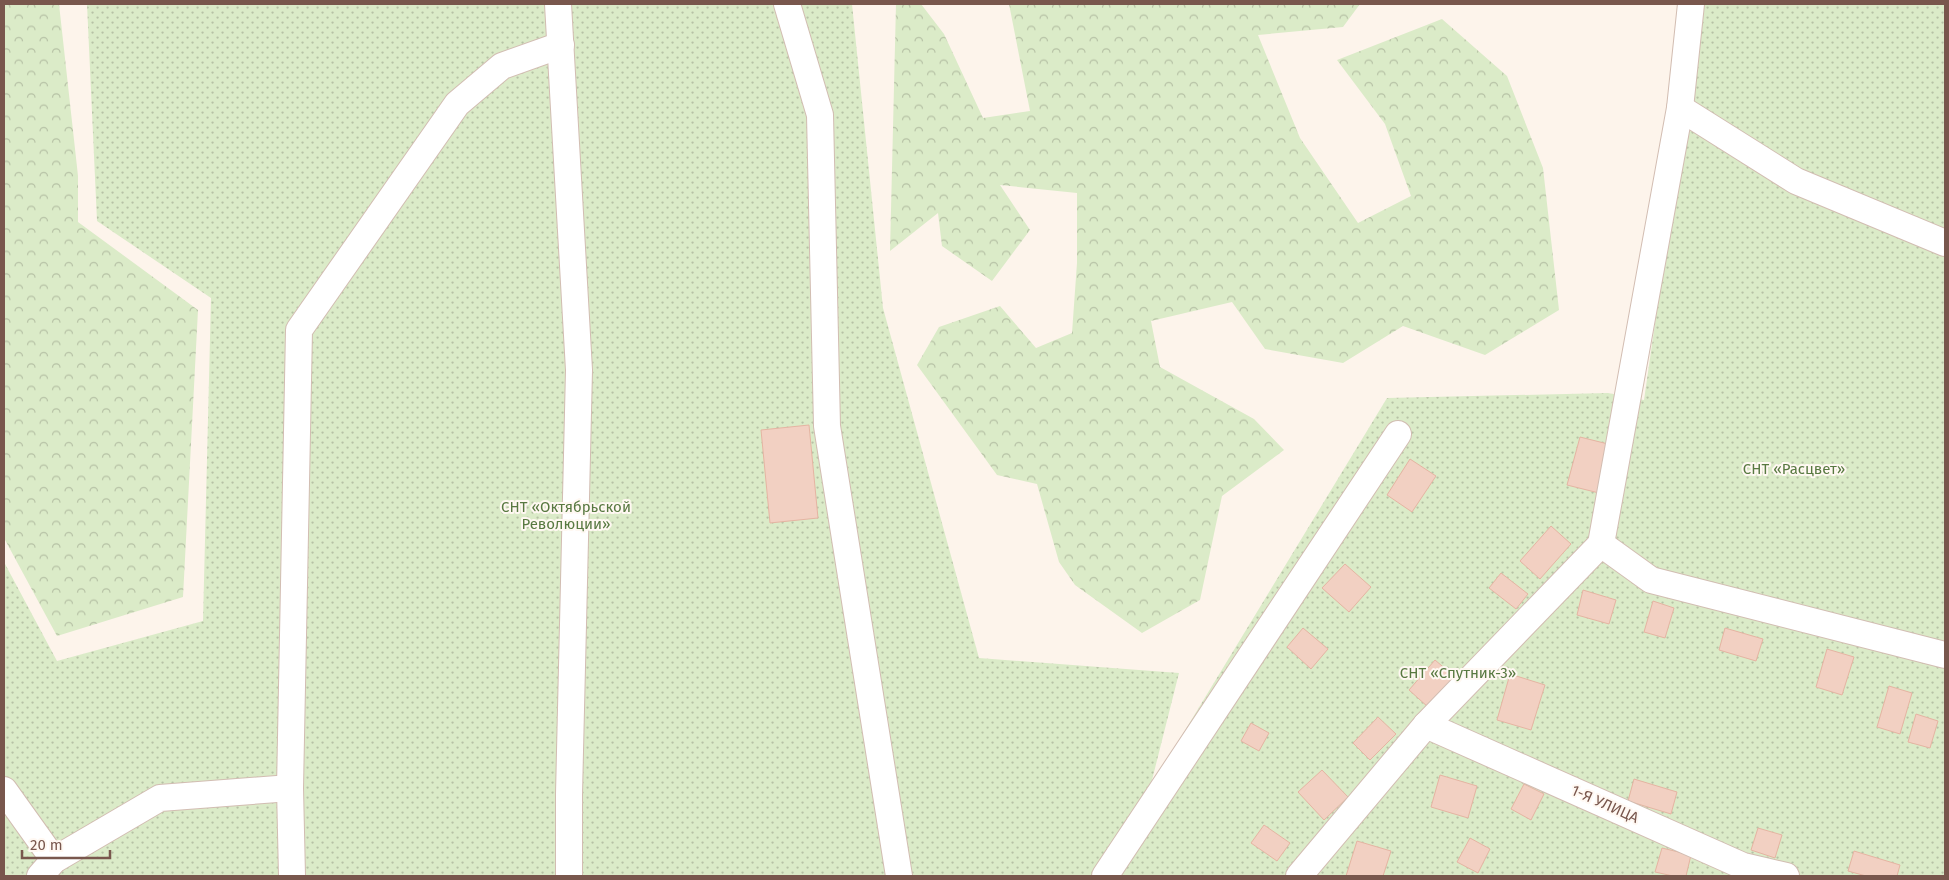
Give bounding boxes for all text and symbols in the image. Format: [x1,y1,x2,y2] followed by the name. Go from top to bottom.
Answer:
[1743,460,1845,478] park label: СНТ «Расцвет»
[501,498,631,533] park label: СНТ «Октябрьской Революции»
[1400,664,1516,682] park label: СНТ «Спутник-3»
[1569,781,1642,827] street label: 1-Я УЛИЦА
[22,828,110,860] scale bar
[30,836,63,854] text: 20 m

